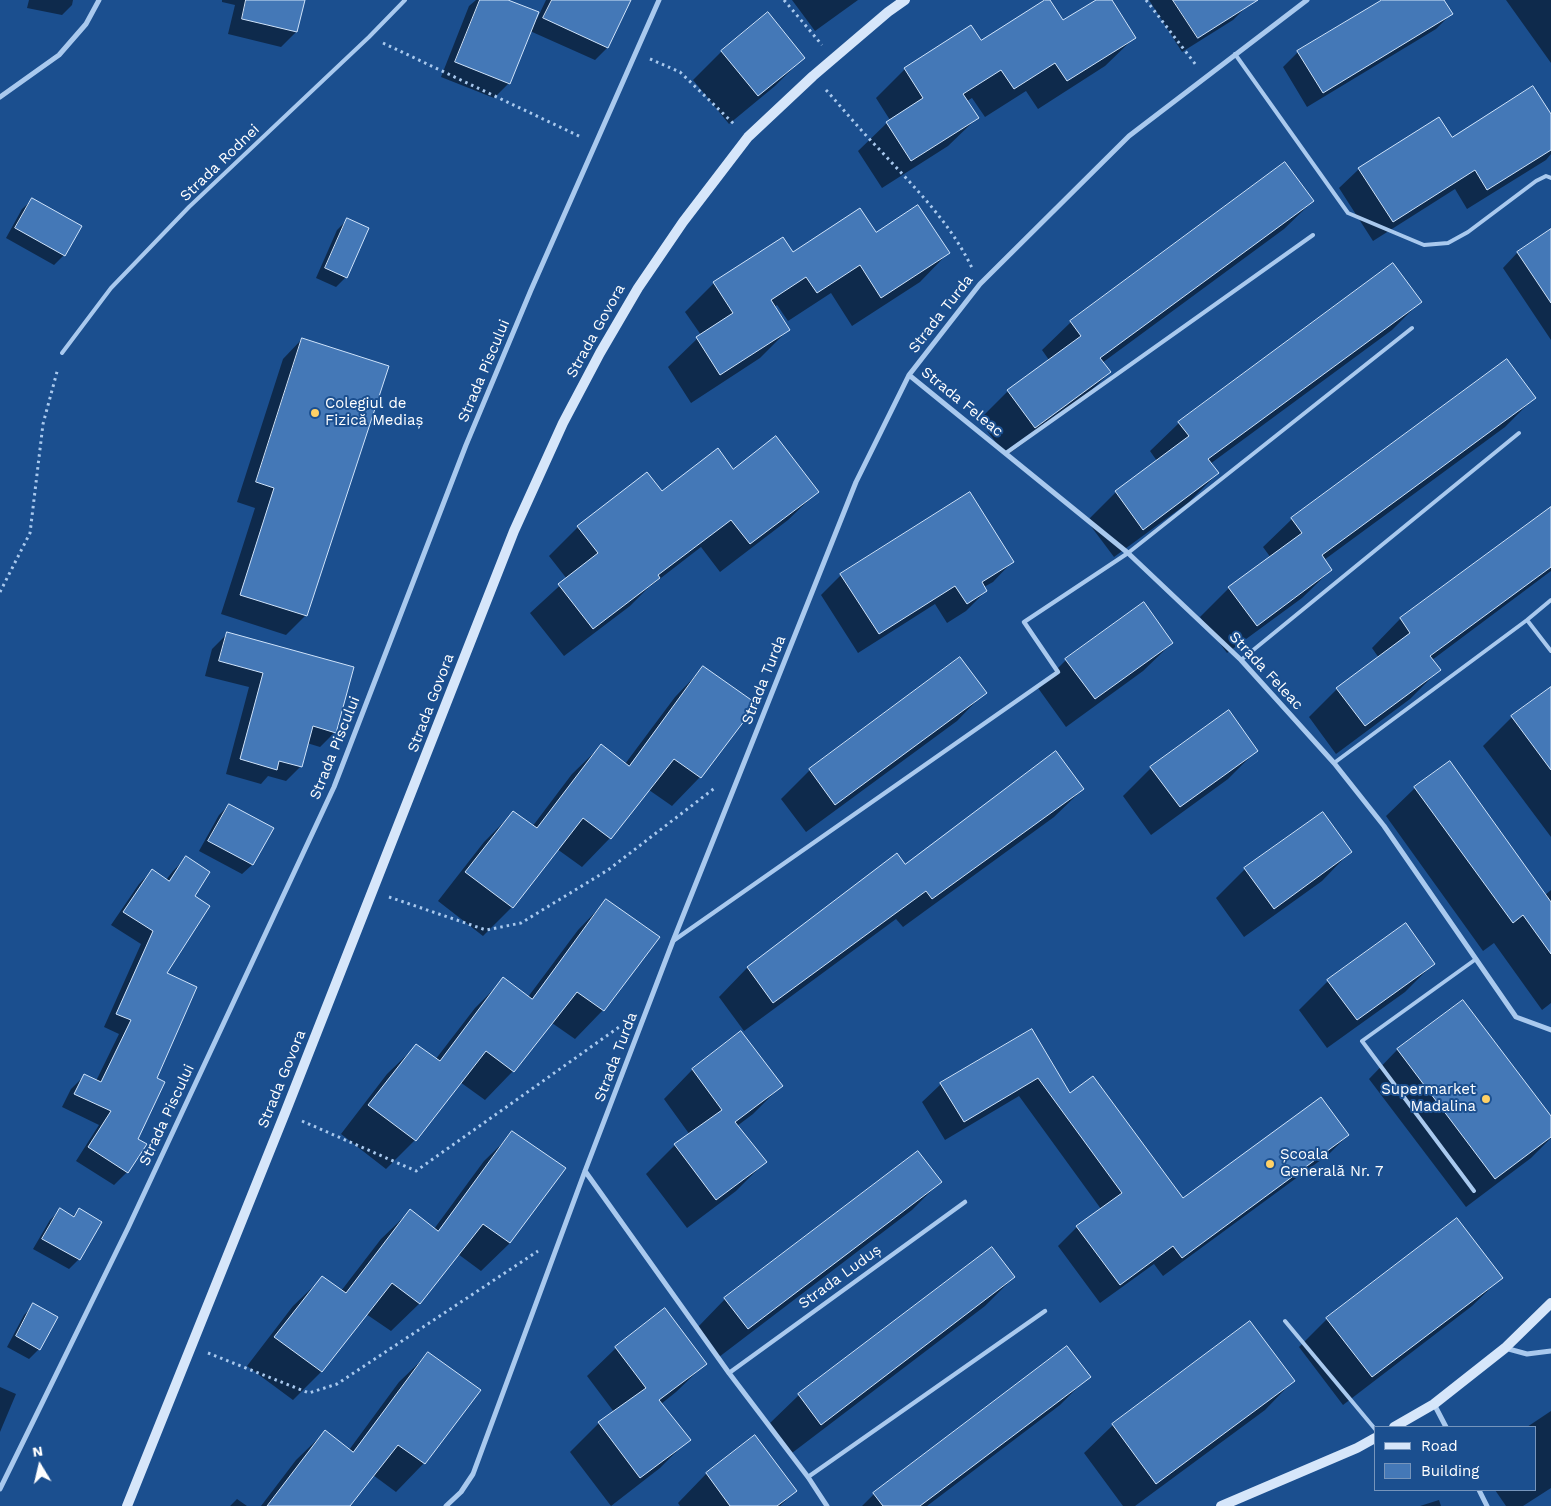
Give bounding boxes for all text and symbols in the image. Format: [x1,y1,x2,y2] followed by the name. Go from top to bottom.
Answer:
[177,121,263,205] street label: Strada Rodnei
[905,271,977,357] street label: Strada Turda
[563,281,629,381] street label: Strada Govora
[454,317,514,425] street label: Strada Piscului
[917,363,1007,441] street label: Strada Feleac
[325,395,423,430] place label: Colegiul de Fizică Mediaș
[309,407,321,419] marker: Colegiul de Fizică Mediaș
[1225,628,1307,714] street label: Strada Feleac
[738,633,790,727] street label: Strada Turda
[404,651,458,755] street label: Strada Govora
[306,694,364,802] street label: Strada Piscului
[591,1010,641,1104] street label: Strada Turda
[254,1027,310,1131] street label: Strada Govora
[136,1061,198,1169] street label: Strada Piscului
[1381,1081,1476,1116] place label: Supermarket Madalina
[1480,1093,1492,1105] marker: Supermarket Madalina
[1280,1146,1383,1181] place label: Școala Generală Nr. 7
[1264,1158,1276,1170] marker: Școala Generală Nr. 7
[795,1241,885,1313] street label: Strada Luduș
[1374,1426,1536,1491] legend
[1421,1437,1458,1455] text: Road
[15,1441,65,1491] north arrow
[31,1442,44,1460] text: N
[1421,1462,1479,1480] text: Building

